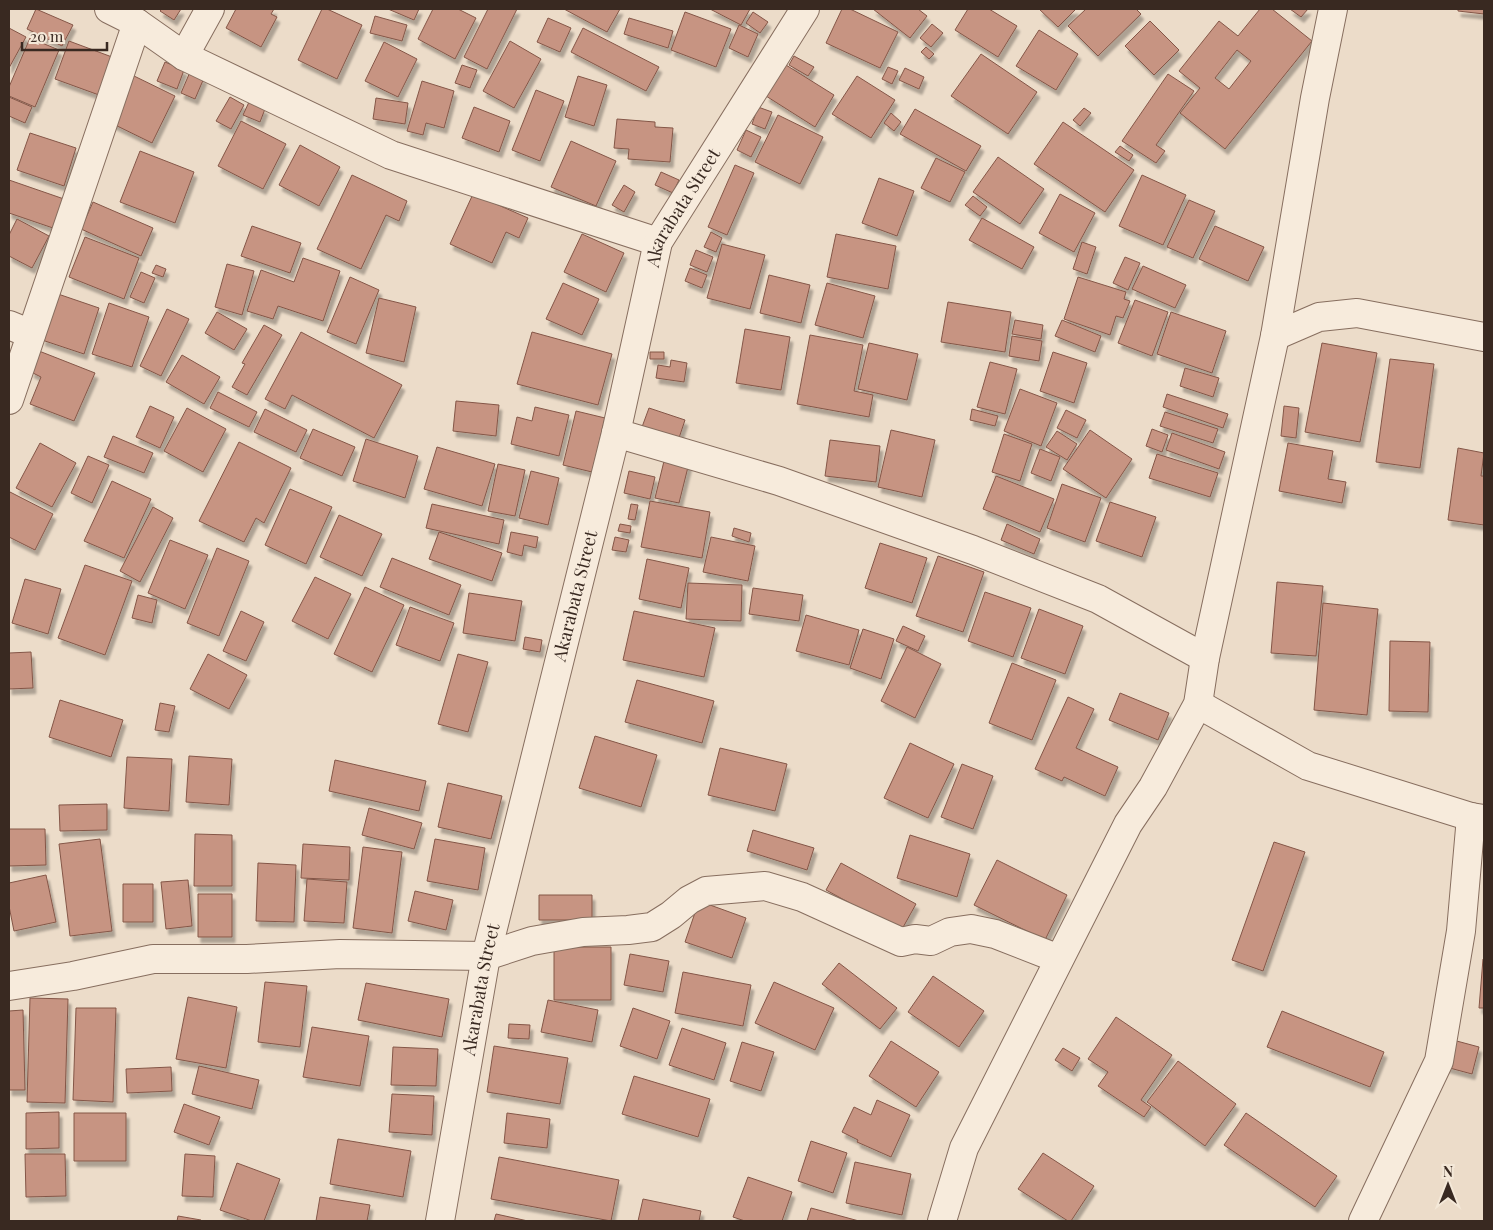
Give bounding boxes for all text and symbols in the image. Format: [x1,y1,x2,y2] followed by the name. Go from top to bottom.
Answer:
[22,20,108,52] scale bar
[30,26,64,46] text: 20 m
[640,143,726,270] street label: Akarabata Street
[546,527,603,665] street label: Akarabata Street
[456,920,505,1058] street label: Akarabata Street
[1423,1160,1473,1210] north arrow
[1443,1162,1453,1181] text: N

